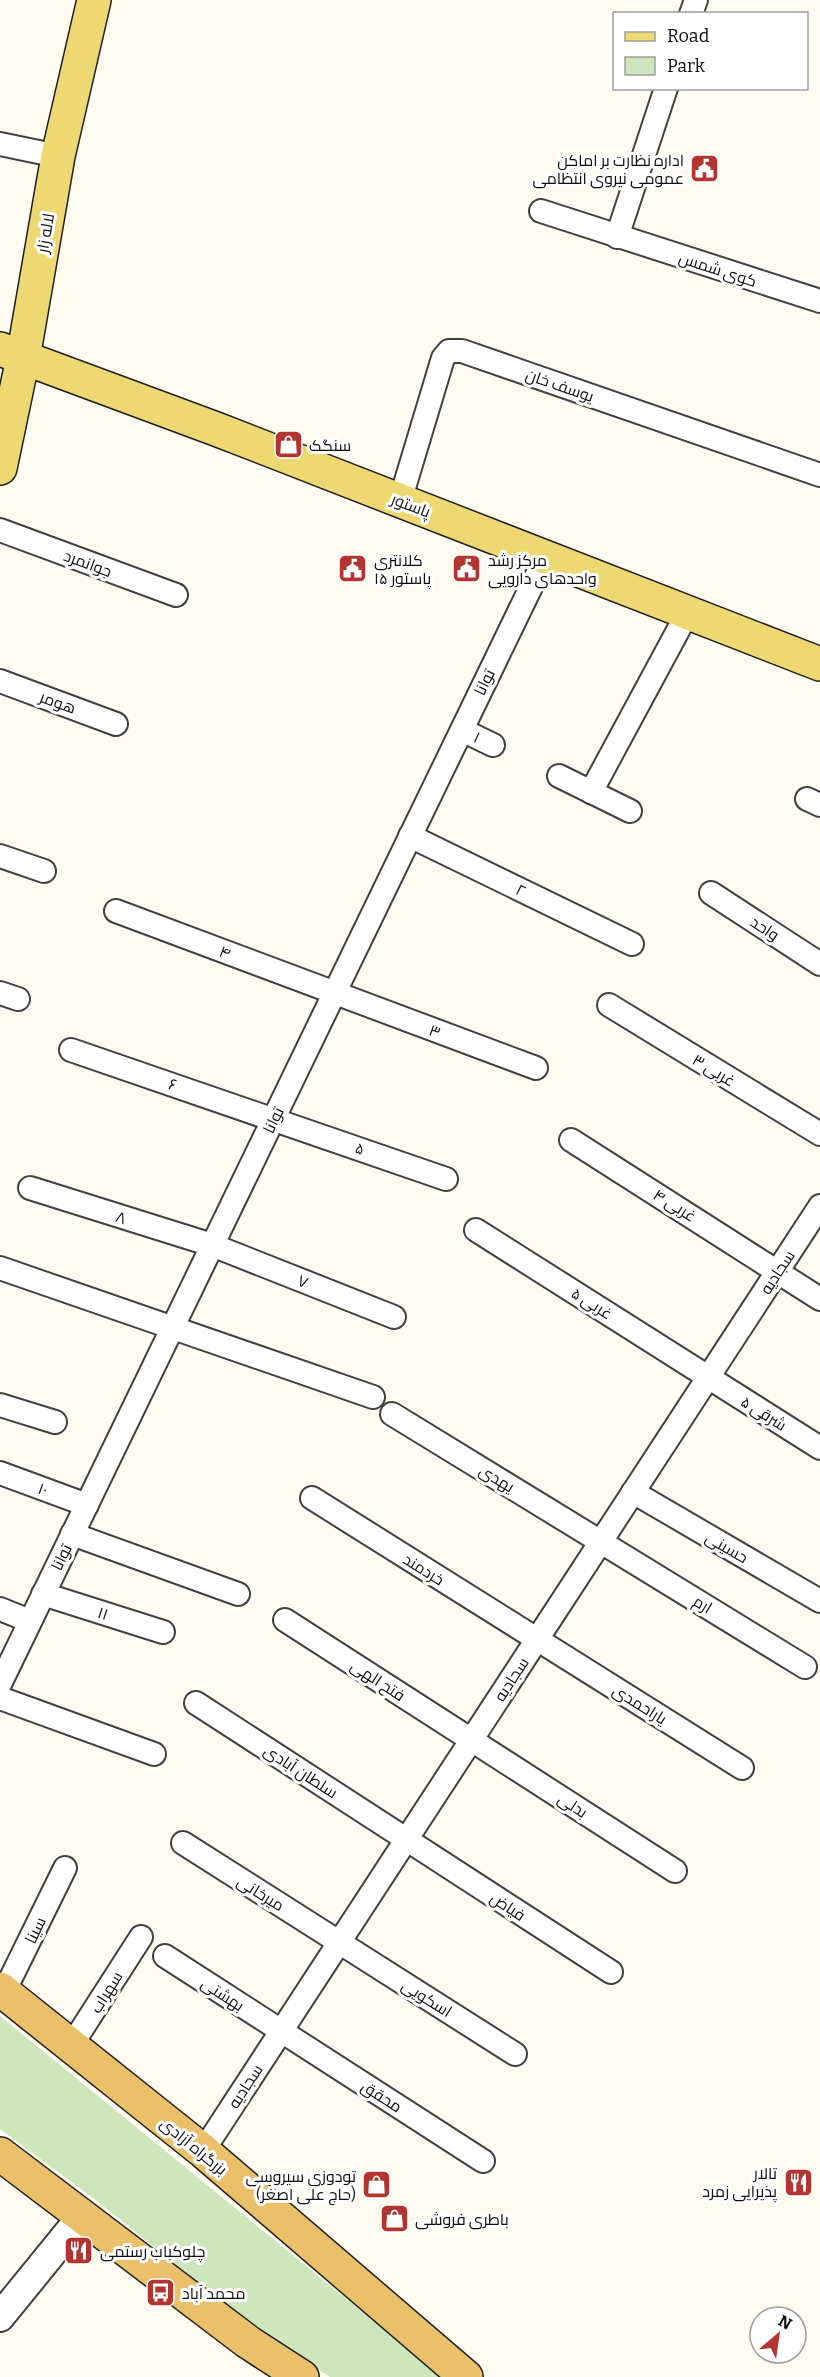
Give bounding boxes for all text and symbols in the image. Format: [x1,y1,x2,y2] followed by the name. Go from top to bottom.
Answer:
[613,12,808,90] legend
[667,25,710,47] text: Road
[667,55,706,77] text: Park
[532,151,684,189] place label: اداره نظارت بر اماکن عمومی نیروی انتظامی
[689,153,721,185] public building icon: اداره نظارت بر اماکن عمومی نیروی انتظامی
[33,212,58,255] street label: لاله زار
[676,248,759,292] street label: کوی شمس
[523,365,597,407] street label: یوسف خان
[272,429,304,461] shop icon: سنگک
[309,436,351,455] place label: سنگک
[387,489,434,524] street label: پاستور
[61,546,115,581] street label: جوانمرد
[374,551,432,590] place label: کلانتری ۱۵ پاستور
[488,551,597,589] place label: مرکز رشد واحدهای دارویی
[337,553,369,585] public building icon: کلانتری ۱۵ پاستور
[451,553,483,585] public building icon: مرکز رشد واحدهای دارویی
[470,665,499,698] street label: توانا
[36,687,78,718] street label: هومر
[470,728,483,747] street label: ۱
[513,880,529,901] street label: ۲
[747,912,783,945] street label: واحد
[216,942,233,963] street label: ۴
[426,1021,443,1042] street label: ۳
[688,1050,739,1091] street label: ۳ غربی
[166,1074,179,1095] street label: ۶
[259,1103,288,1136] street label: توانا
[353,1138,367,1159] street label: ۵
[649,1185,699,1227] street label: ۴ غربی
[113,1207,129,1228] street label: ۸
[756,1247,799,1298] street label: سجادیه
[295,1271,311,1292] street label: ۷
[567,1284,616,1324] street label: ۵ غربی
[737,1392,790,1436] street label: ۵ شرقی
[475,1461,518,1498] street label: یهدی
[35,1479,50,1500] street label: ۱۰
[701,1528,752,1568] street label: حسینی
[47,1540,76,1573] street label: توانا
[400,1549,448,1589] street label: خردمند
[689,1591,716,1619] street label: ارم
[95,1603,110,1624] street label: ۱۱
[490,1654,533,1705] street label: سجادیه
[346,1656,409,1707] street label: فتح الهی
[609,1680,671,1730] street label: یاراحمدی
[260,1741,341,1803] street label: سلطان آبادی
[554,1789,591,1823] street label: بدلی
[233,1872,288,1916] street label: میرخانی
[486,1888,529,1926] street label: فیاض
[21,1914,50,1947] street label: سینا
[86,1968,127,2017] street label: سهراب
[197,1974,248,2016] street label: بهشتی
[398,1976,455,2022] street label: اسکویی
[224,2061,267,2112] street label: سجادیه
[357,2076,406,2117] street label: محقق
[156,2114,231,2180] street label: بزرگراه آزادی
[702,2164,778,2203] place label: تالار پذیرایی زمرد
[782,2166,814,2198] restaurant icon: تالار پذیرایی زمرد
[245,2167,357,2206] place label: تودوزی سیروسی (حاج علی اصغر)
[361,2169,393,2201] shop icon: تودوزی سیروسی (حاج علی اصغر)
[378,2203,410,2235] shop icon: باطری فروشی
[415,2210,509,2230] place label: باطری فروشی
[63,2235,95,2267] restaurant icon: چلوکباب رستمی
[100,2242,205,2263] place label: چلوکباب رستمی
[145,2277,177,2309] bus stop icon: محمد آباد
[182,2284,246,2303] place label: محمد آباد
[748,2305,808,2365] north arrow
[775,2311,795,2334] text: N

